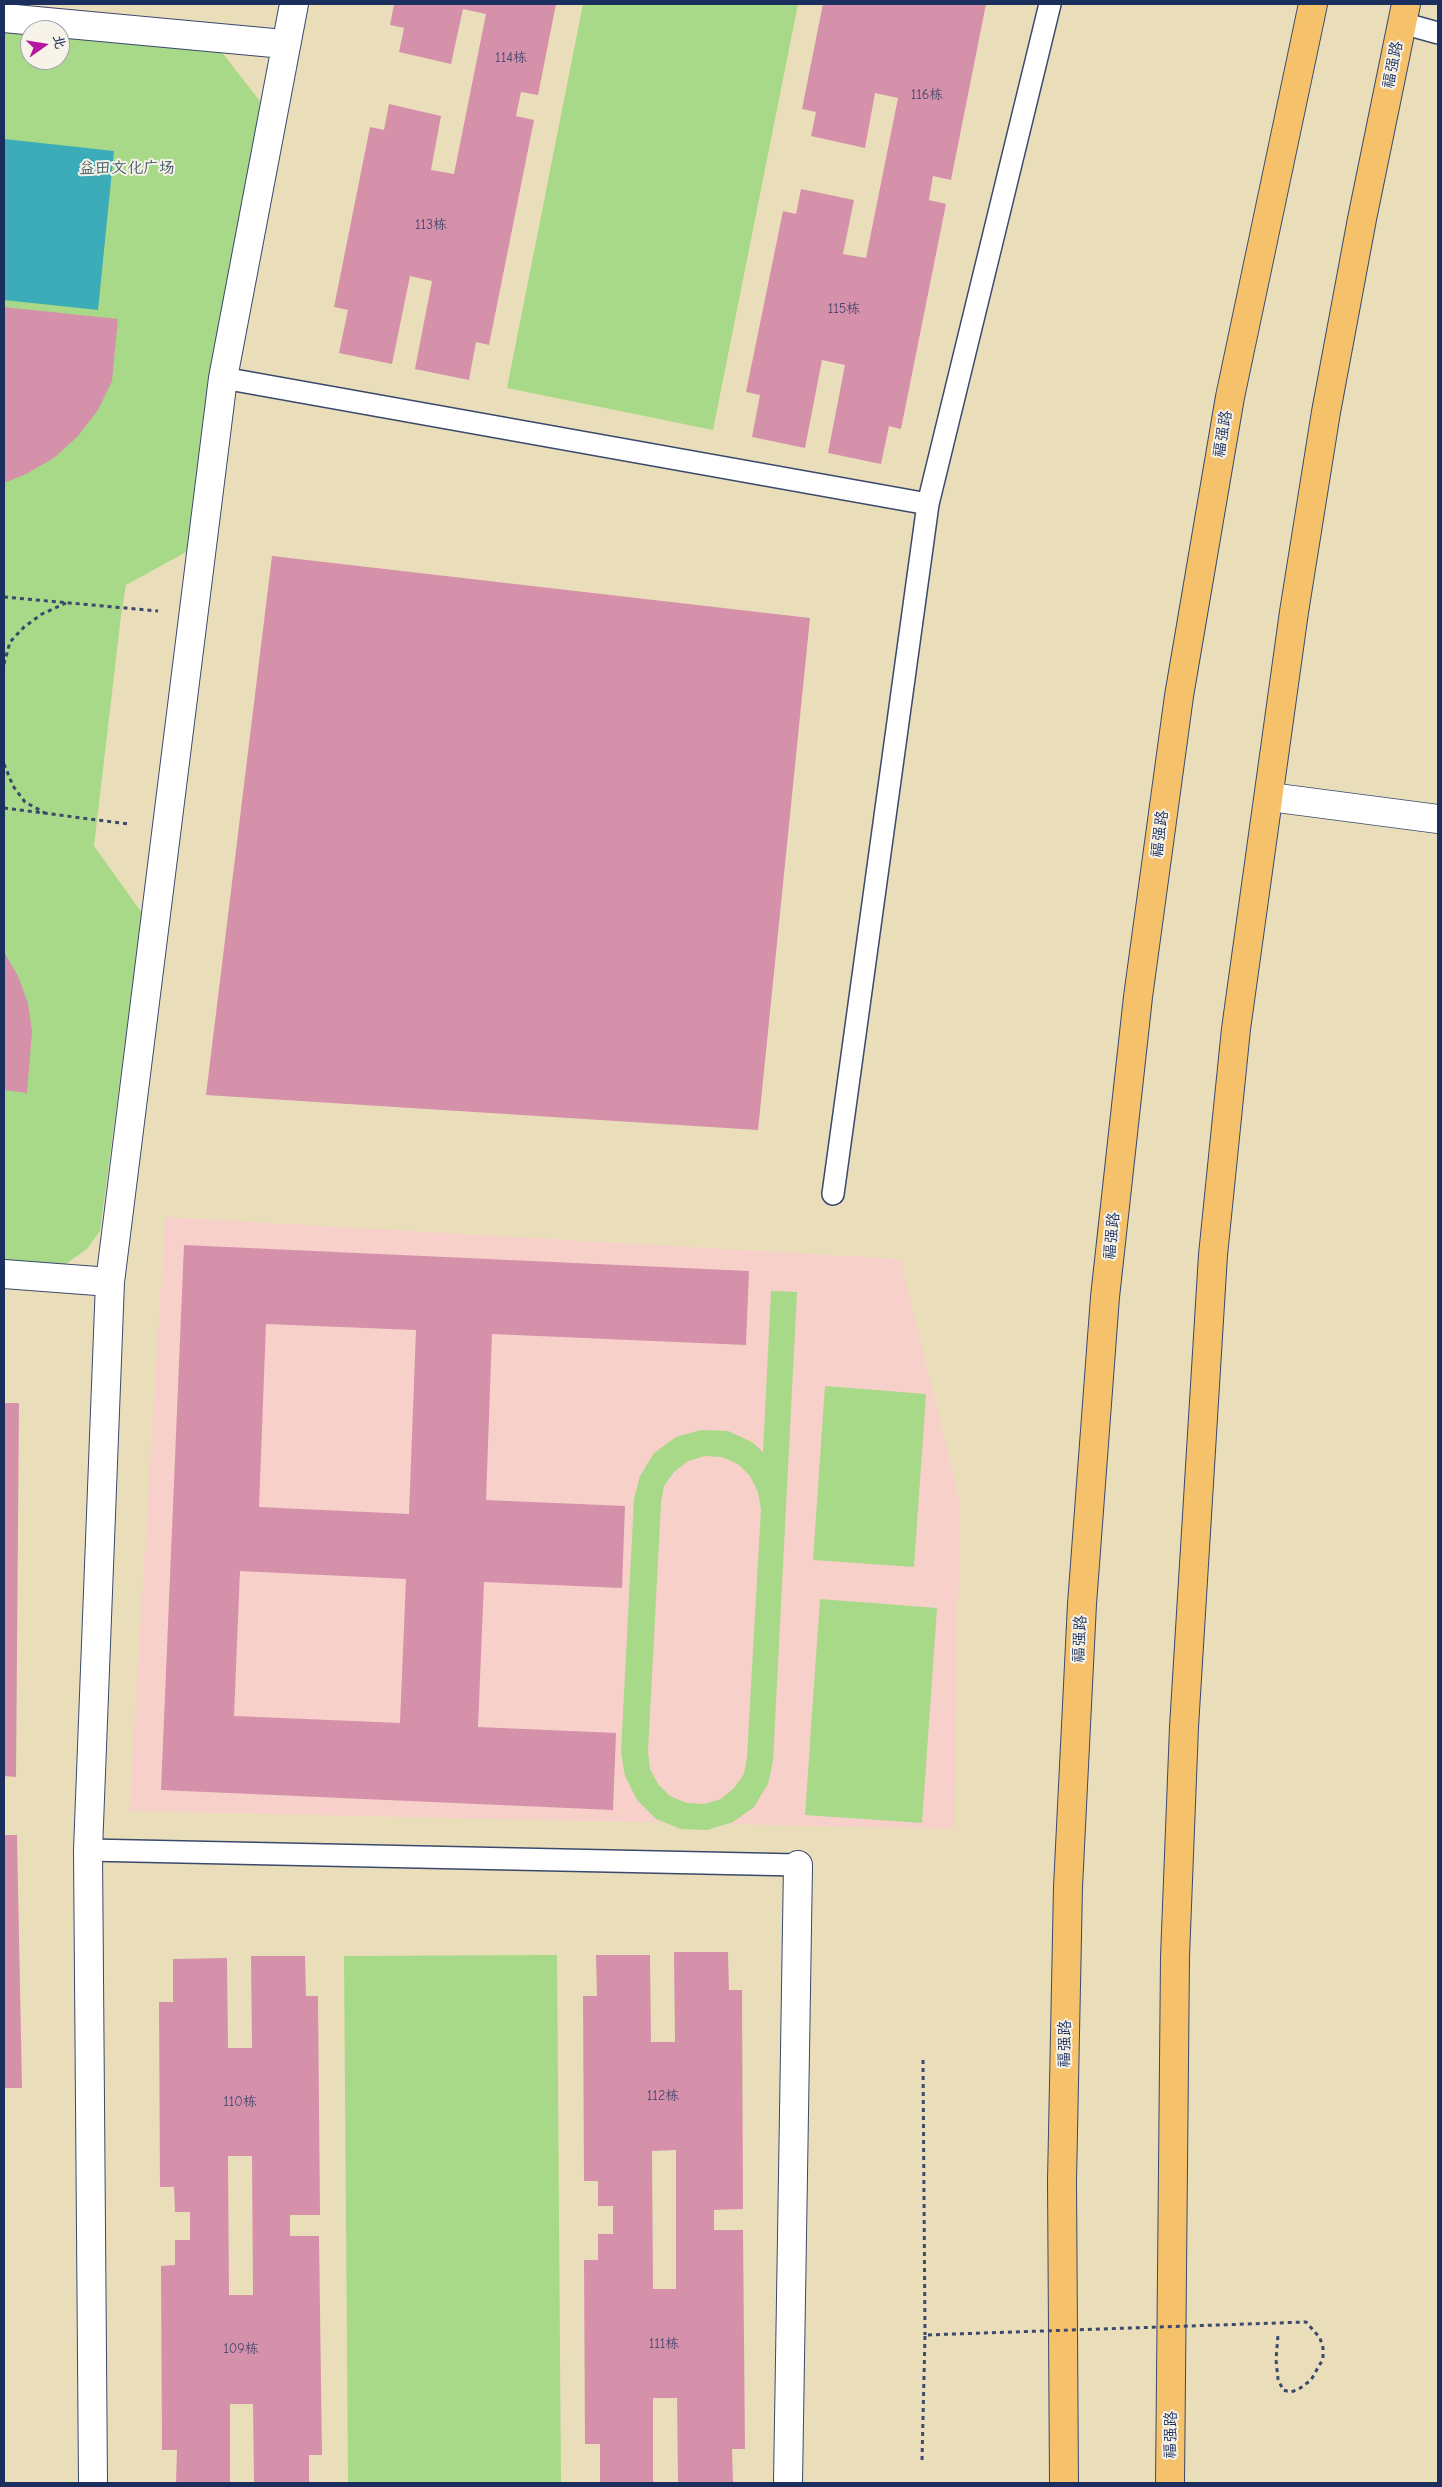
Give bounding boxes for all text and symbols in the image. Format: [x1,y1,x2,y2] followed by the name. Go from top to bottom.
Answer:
[20,20,70,70] north arrow
[49,33,69,50] text: 北
[1379,40,1407,90] street label: 福强路
[495,50,527,66] house number: 114栋
[911,87,943,103] house number: 116栋
[79,158,175,178] park label: 益田文化广场
[415,217,447,233] house number: 113栋
[828,301,860,317] house number: 115栋
[1209,409,1237,459] street label: 福强路
[1147,809,1173,859] street label: 福强路
[1100,1211,1124,1261] street label: 福强路
[1069,1615,1091,1663] street label: 福强路
[1055,2020,1075,2068] street label: 福强路
[647,2088,679,2104] house number: 112栋
[223,2094,257,2110] house number: 110栋
[649,2336,679,2352] house number: 111栋
[223,2341,259,2357] house number: 109栋
[1161,2411,1181,2459] street label: 福强路

